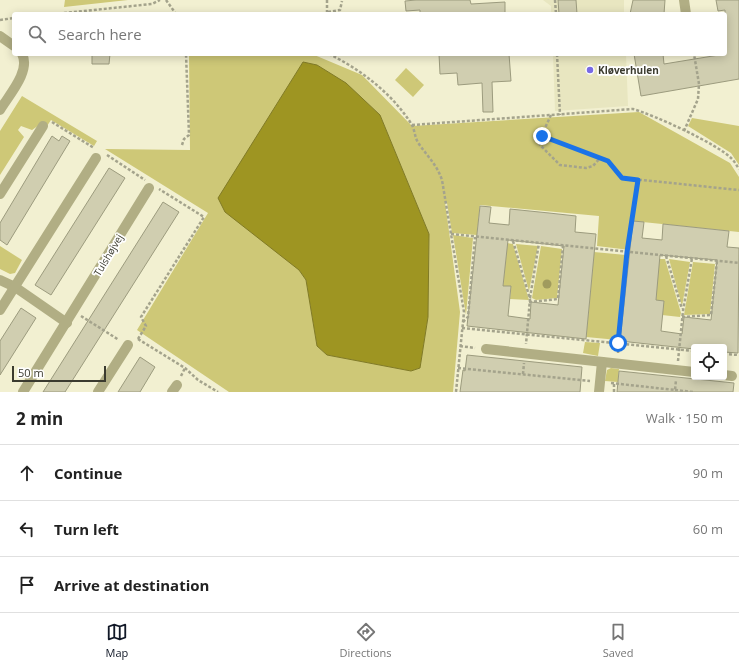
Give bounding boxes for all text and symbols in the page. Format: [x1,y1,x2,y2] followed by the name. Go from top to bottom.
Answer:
[12,12,727,56] search box
[26,23,48,45] icon: search
[58,24,142,44] text: Search here
[598,63,659,77] place label: Kløverhulen
[585,65,595,75] marker: Kløverhulen
[533,127,551,145] route end
[90,231,126,279] street label: Tulshøjvej
[609,334,627,352] route start
[691,344,727,380] map controls
[691,344,727,380] button: locate
[12,364,106,383] scale bar
[18,365,44,380] text: 50 m
[16,407,63,430] text: 2 min
[646,409,723,427] text: Walk · 150 m
[16,462,38,484] icon: ahead
[54,463,122,483] text: Continue
[693,464,723,482] text: 90 m
[16,518,38,540] icon: left
[54,519,119,539] text: Turn left
[693,520,723,538] text: 60 m
[16,574,38,596] icon: arrive
[54,575,209,595] text: Arrive at destination
[106,621,128,660] tab: Map
[340,621,392,660] tab: Directions
[603,621,633,660] tab: Saved

